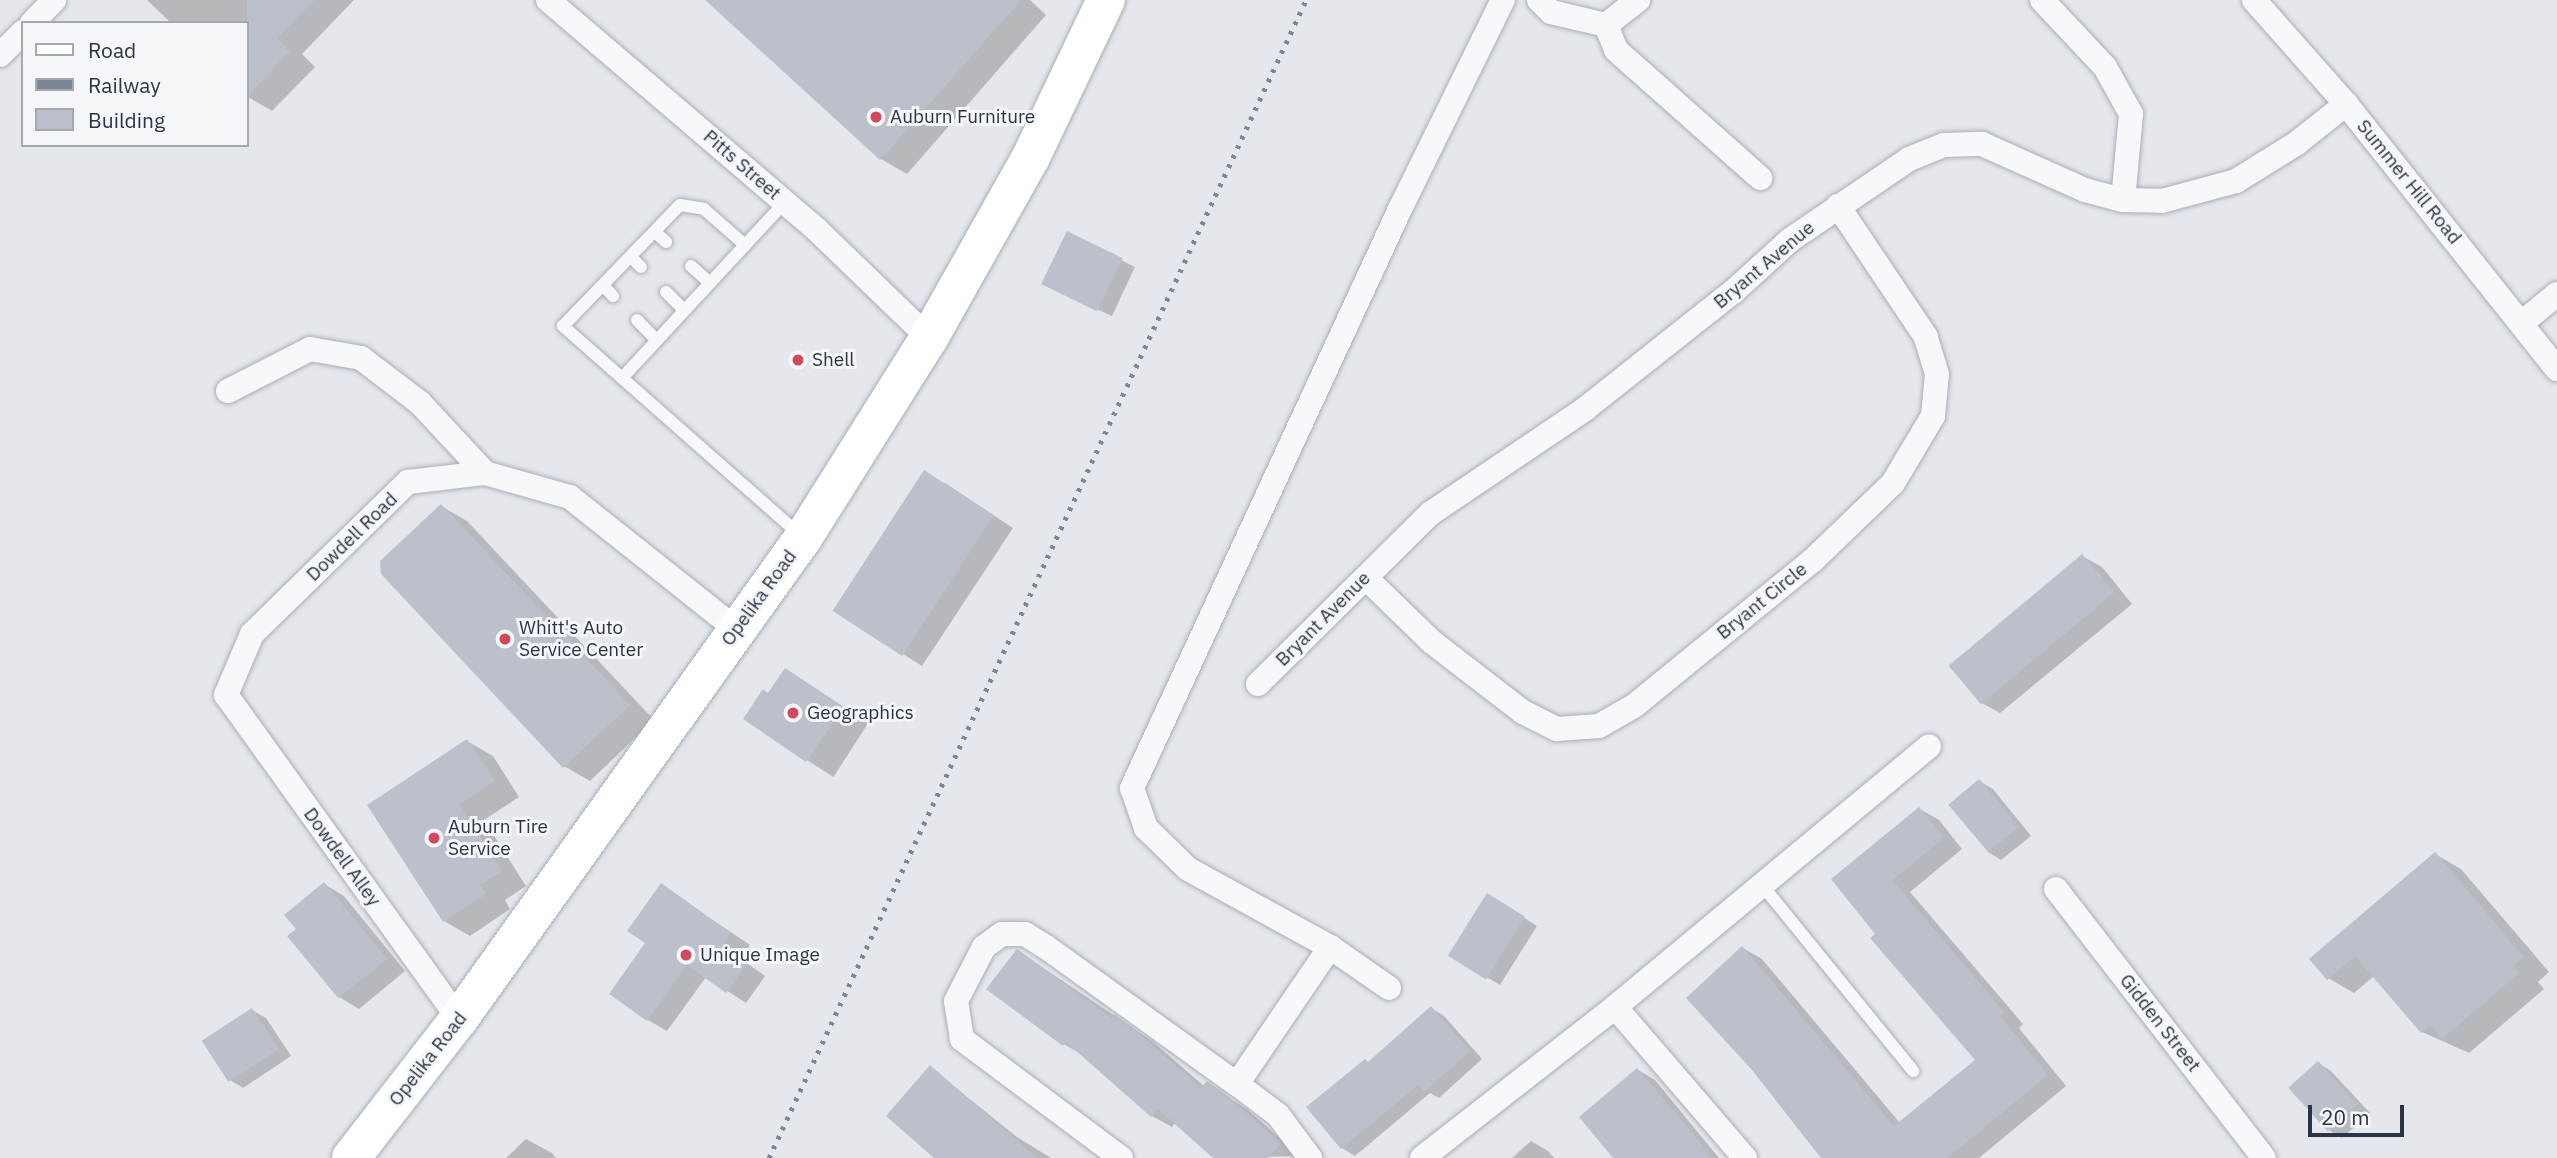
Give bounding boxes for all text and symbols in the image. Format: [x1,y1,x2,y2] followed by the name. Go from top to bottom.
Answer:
[21,21,248,147] legend
[88,36,136,64] text: Road
[88,71,161,99] text: Railway
[88,106,165,134] text: Building
[890,106,1035,128] place label: Auburn Furniture
[868,109,884,125] marker: Auburn Furniture
[2352,115,2466,249] street label: Summer Hill Road
[699,125,785,205] street label: Pitts Street
[1709,216,1819,314] street label: Bryant Avenue
[812,349,855,371] place label: Shell
[790,352,806,368] marker: Shell
[302,488,402,586] street label: Dowdell Road
[717,546,801,650] street label: Opelika Road
[1712,558,1812,644] street label: Bryant Circle
[1271,567,1375,671] street label: Bryant Avenue
[519,617,643,661] place label: Whitt's Auto Service Center
[497,631,513,647] marker: Whitt's Auto Service Center
[807,702,914,724] place label: Geographics
[785,705,801,721] marker: Geographics
[299,803,385,911] street label: Dowdell Alley
[448,816,548,860] place label: Auburn Tire Service
[426,830,442,846] marker: Auburn Tire Service
[700,944,820,966] place label: Unique Image
[678,947,694,963] marker: Unique Image
[2115,970,2205,1076] street label: Gidden Street
[384,1007,472,1111] street label: Opelika Road
[2312,1092,2408,1136] scale bar
[2321,1103,2370,1131] text: 20 m

